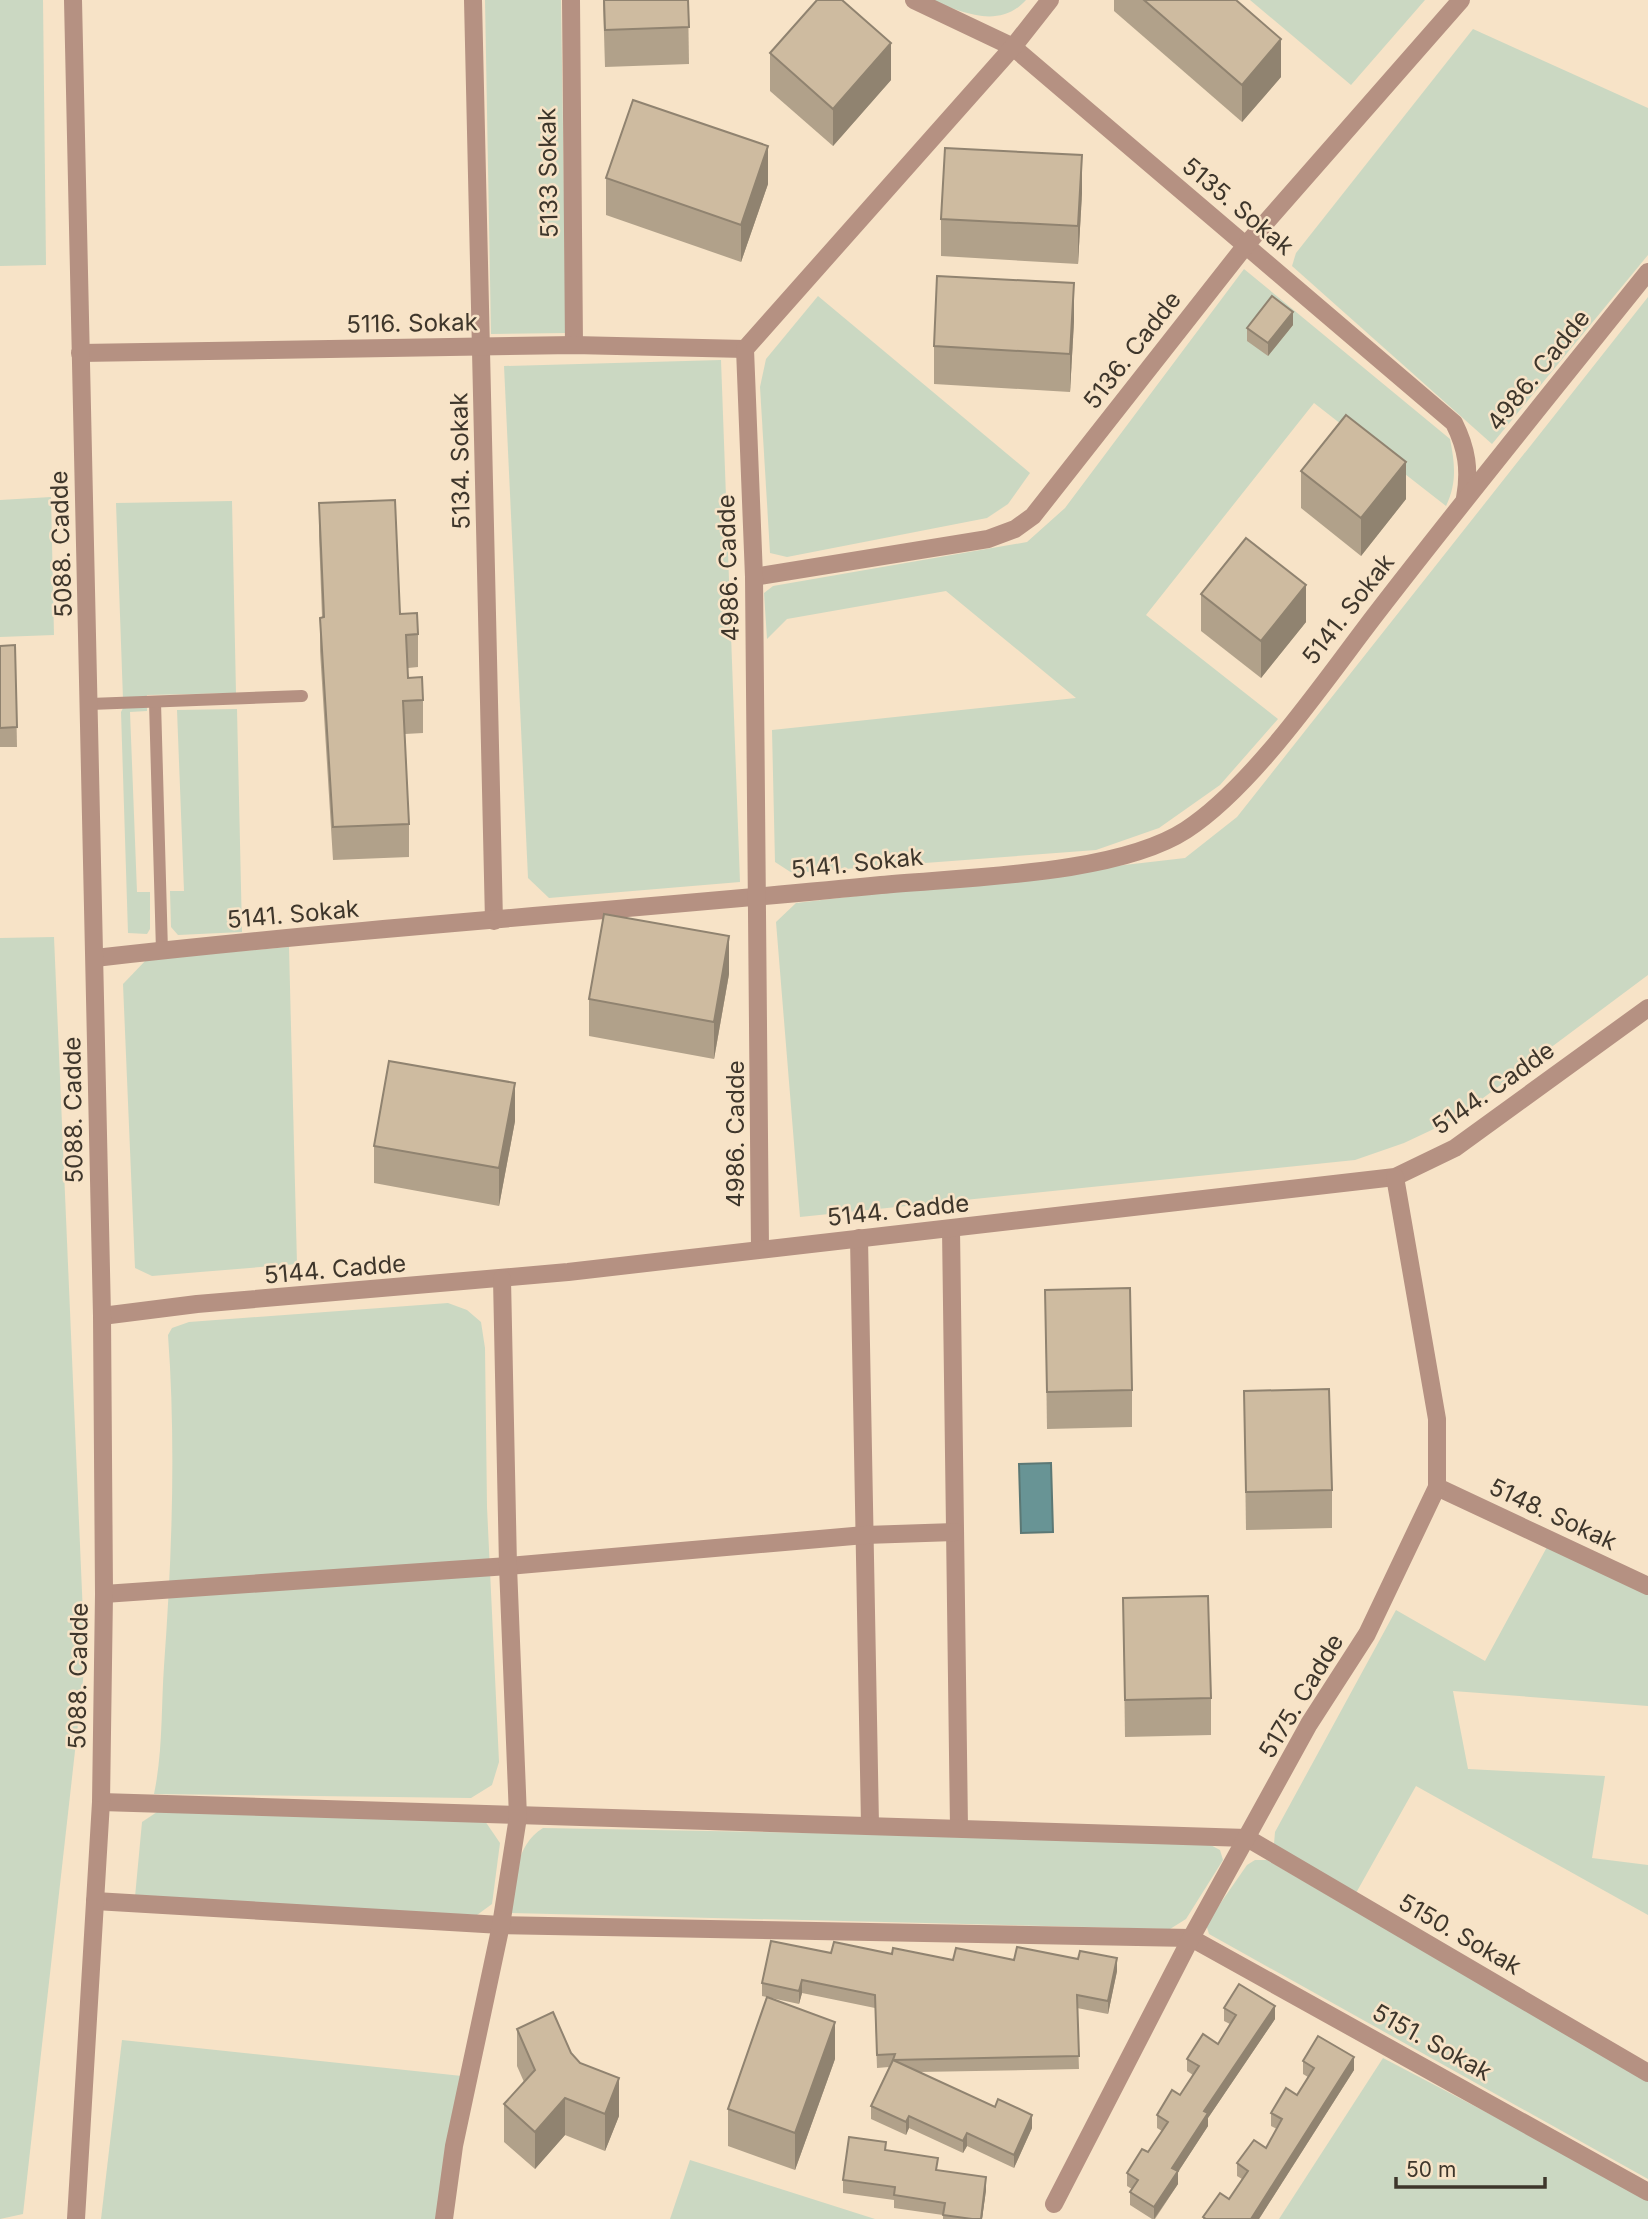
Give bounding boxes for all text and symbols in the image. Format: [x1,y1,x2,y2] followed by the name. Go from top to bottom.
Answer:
[532,108,564,238] street label: 5133 Sokak
[1176,151,1300,261] street label: 5135. Sokak
[1077,285,1187,415] street label: 5136. Cadde
[1480,304,1596,436] street label: 4986. Cadde
[346,307,478,339] street label: 5116. Sokak
[444,392,476,530] street label: 5134. Sokak
[44,470,78,618] street label: 5088. Cadde
[711,494,745,642] street label: 4986. Cadde
[1296,548,1400,670] street label: 5141. Sokak
[790,842,924,884] street label: 5141. Sokak
[226,894,360,934] street label: 5141. Sokak
[1426,1035,1560,1141] street label: 5144. Cadde
[57,1036,89,1184] street label: 5088. Cadde
[721,1060,750,1208] street label: 4986. Cadde
[826,1188,970,1232] street label: 5144. Cadde
[263,1248,407,1290] street label: 5144. Cadde
[1485,1472,1621,1556] street label: 5148. Sokak
[62,1602,94,1750] street label: 5088. Cadde
[1253,1629,1349,1763] street label: 5175. Cadde
[1394,1887,1526,1981] street label: 5150. Sokak
[1367,1997,1497,2087] street label: 5151. Sokak
[1396,2146,1545,2190] scale bar
[1406,2157,1456,2182] text: 50 m

